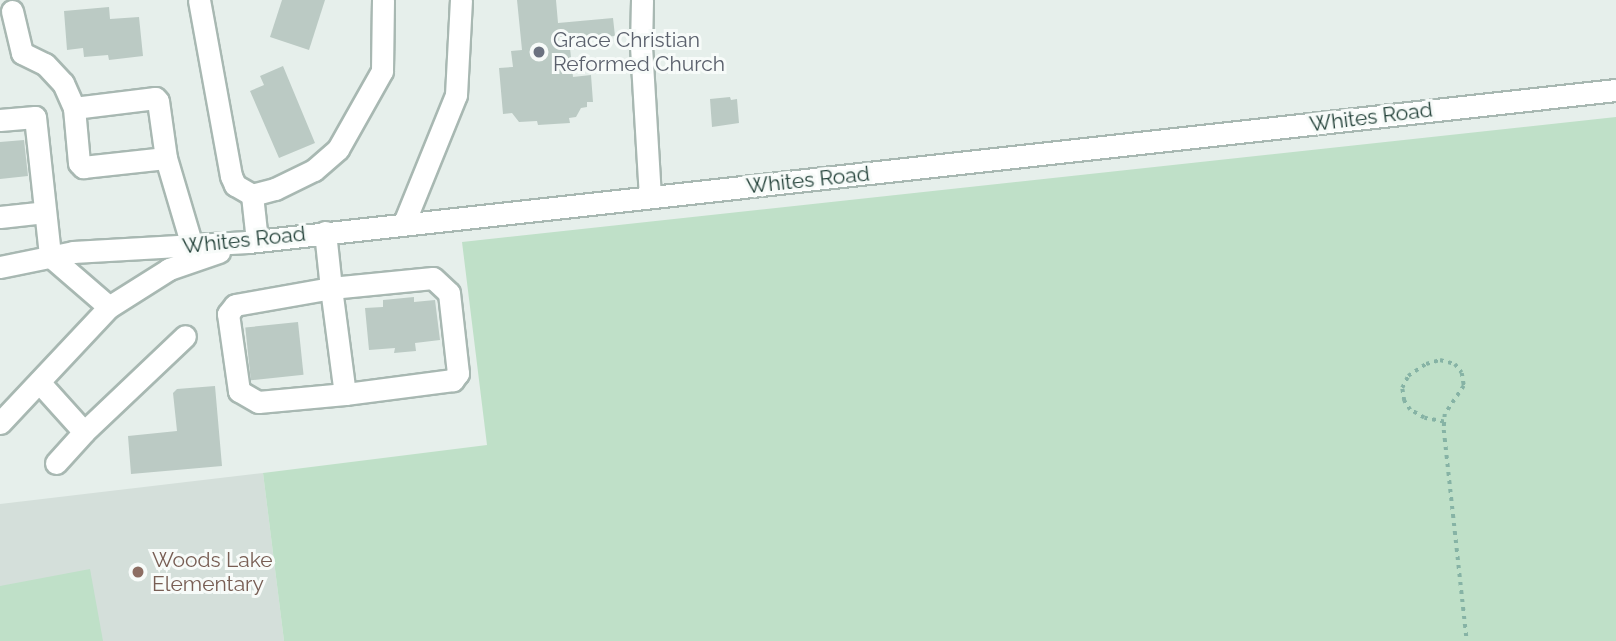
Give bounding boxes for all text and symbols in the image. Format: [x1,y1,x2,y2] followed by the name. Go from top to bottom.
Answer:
[553,27,725,77] place label: Grace Christian Reformed Church
[531,44,547,60] marker: Grace Christian Reformed Church
[1308,97,1434,137] street label: Whites Road
[745,161,871,199] street label: Whites Road
[181,221,307,259] street label: Whites Road
[152,547,273,597] place label: Woods Lake Elementary
[130,564,146,580] marker: Woods Lake Elementary

